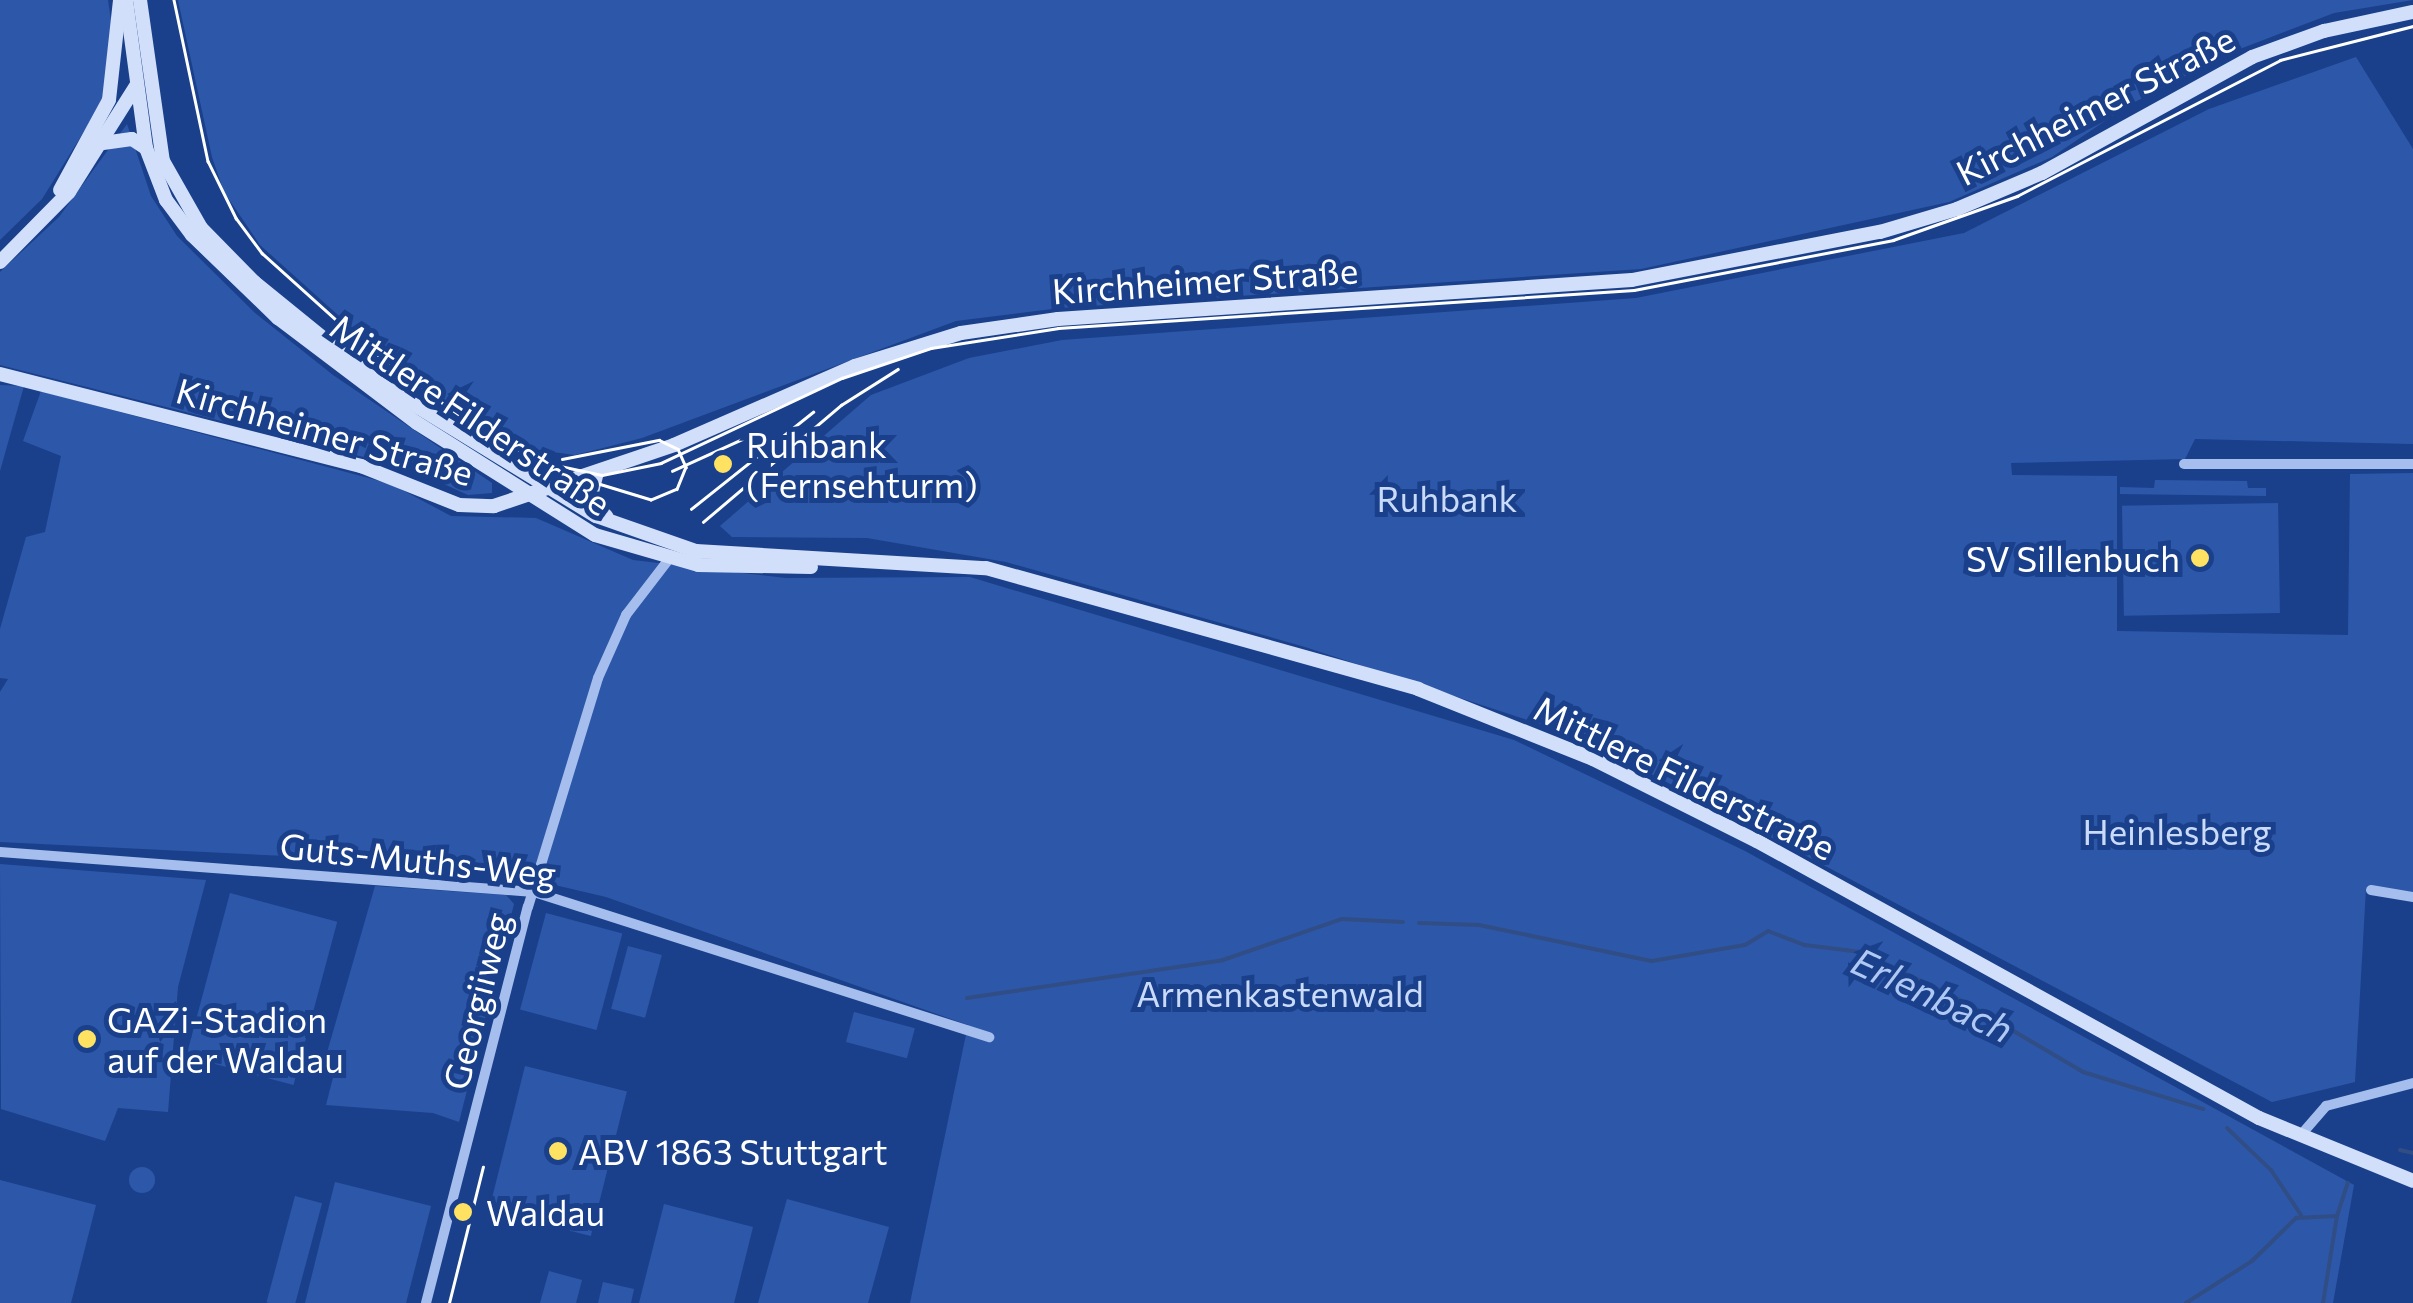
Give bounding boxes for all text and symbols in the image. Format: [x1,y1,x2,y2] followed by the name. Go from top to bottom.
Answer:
[1949,17,2241,193] street label: Kirchheimer Straße
[1051,248,1359,312] street label: Kirchheimer Straße
[323,305,619,523] street label: Mittlere Filderstraße
[172,369,478,493] street label: Kirchheimer Straße
[746,423,978,505] place label: Ruhbank (Fernsehturm)
[710,451,736,477] marker: Ruhbank (Fernsehturm)
[1377,477,1517,519] park label: Ruhbank
[1966,537,2180,579] place label: SV Sillenbuch
[2189,547,2211,569] marker: SV Sillenbuch
[1528,686,1842,868] street label: Mittlere Filderstraße
[2082,810,2272,852] park label: Heinlesberg
[278,824,558,894] street label: Guts-Muths-Weg
[434,908,518,1094] street label: Georgiiweg
[1845,937,2021,1051] water label: Erlenbach
[1136,972,1424,1014] park label: Armenkastenwald
[107,998,344,1080] place label: GAZi-Stadion auf der Waldau
[76,1028,98,1050] marker: GAZi-Stadion auf der Waldau
[578,1130,888,1172] place label: ABV 1863 Stuttgart
[547,1140,569,1162] marker: ABV 1863 Stuttgart
[486,1191,605,1233] place label: Waldau
[450,1199,476,1225] marker: Waldau

